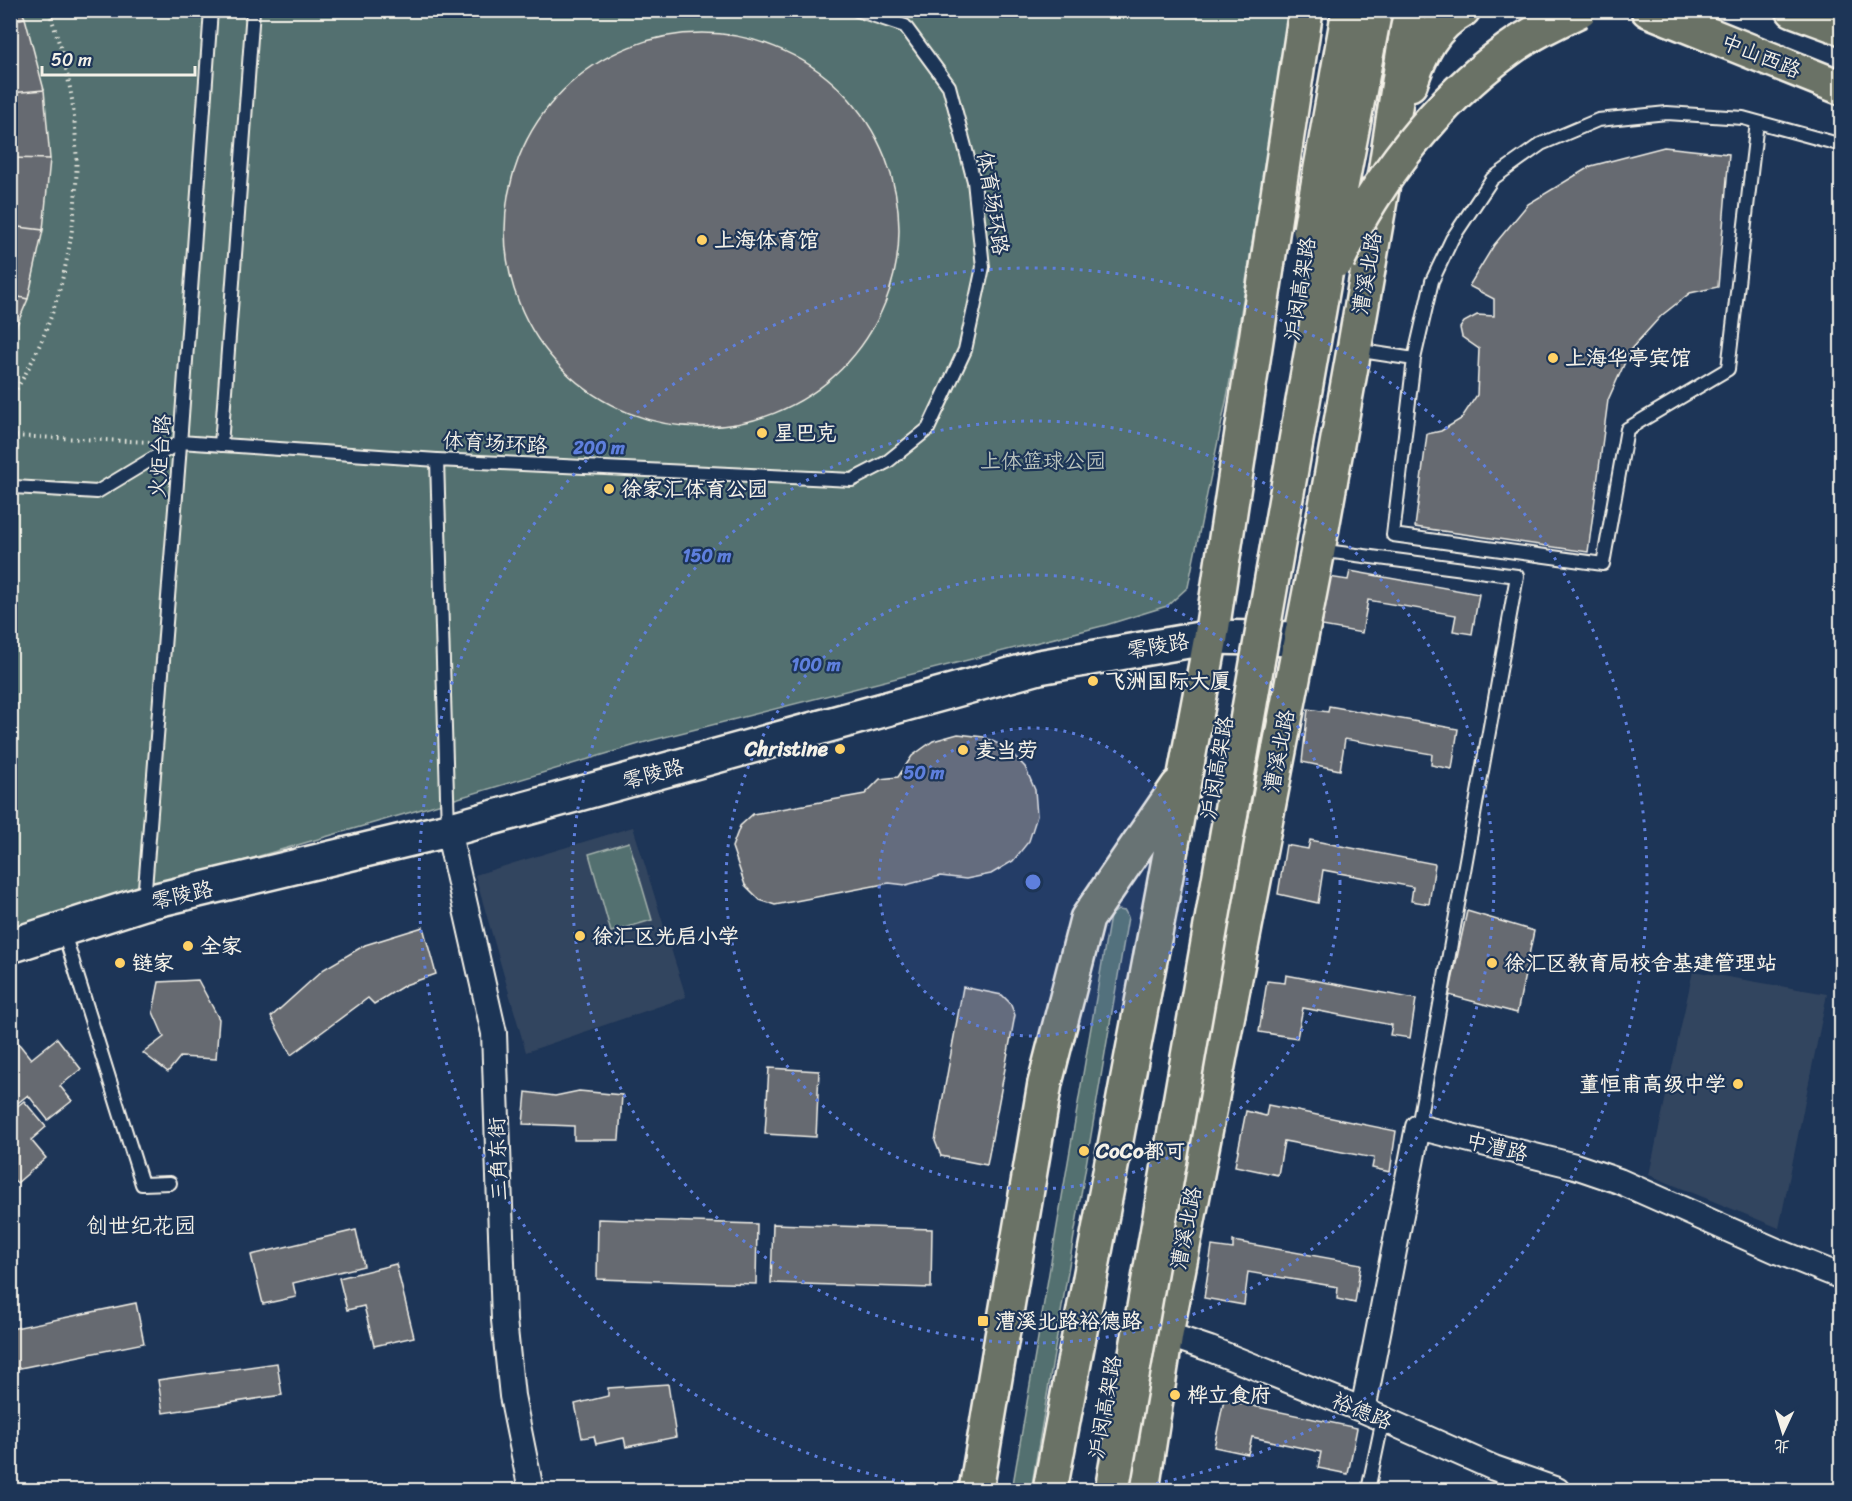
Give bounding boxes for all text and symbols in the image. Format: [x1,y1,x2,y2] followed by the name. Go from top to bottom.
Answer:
[1715,23,1807,89] street label: 中山西路
[42,39,195,77] scale bar
[51,44,92,76] text: 50 m
[966,148,1020,258] street label: 体育场环路
[714,221,819,259] place label: 上海体育馆
[1341,228,1393,318] street label: 漕溪北路
[695,233,709,247] marker: 上海体育馆
[1273,234,1327,344] street label: 沪闵高架路
[1565,339,1691,377] place label: 上海华亭宾馆
[1546,351,1560,365] marker: 上海华亭宾馆
[138,413,182,499] street label: 火炬台路
[774,414,837,452] place label: 星巴克
[442,421,548,465] street label: 体育场环路
[755,426,769,440] marker: 星巴克
[572,432,625,464] text: 200 m
[980,442,1106,480] park label: 上体篮球公园
[621,470,768,508] place label: 徐家汇体育公园
[602,482,616,496] marker: 徐家汇体育公园
[683,540,731,572] text: 150 m
[1124,622,1192,670] street label: 零陵路
[792,649,841,681] text: 100 m
[1105,662,1231,700] place label: 飞洲国际大厦
[1086,674,1100,688] marker: 飞洲国际大厦
[1252,706,1306,796] street label: 漕溪北路
[1189,713,1245,823] street label: 沪闵高架路
[743,730,829,768] place label: Christine
[975,731,1038,769] place label: 麦当劳
[833,742,847,756] marker: Christine
[956,743,970,757] marker: 麦当劳
[618,747,688,801] street label: 零陵路
[904,757,945,789] text: 50 m
[147,869,217,921] street label: 零陵路
[1023,872,1043,892] centre of rings
[592,917,739,955] place label: 徐汇区光启小学
[200,927,242,965] place label: 全家
[573,929,587,943] marker: 徐汇区光启小学
[181,939,195,953] marker: 全家
[132,944,174,982] place label: 链家
[1504,944,1777,982] place label: 徐汇区教育局校舍基建管理站
[113,956,127,970] marker: 链家
[1485,956,1499,970] marker: 徐汇区教育局校舍基建管理站
[1579,1065,1726,1103] place label: 董恒甫高级中学
[1731,1077,1745,1091] marker: 董恒甫高级中学
[478,1116,518,1202] street label: 三角东街
[1462,1121,1532,1173] street label: 中漕路
[1095,1132,1186,1170] place label: CoCo都可
[1077,1144,1091,1158] marker: CoCo都可
[1159,1183,1213,1273] street label: 漕溪北路
[86,1206,196,1245] district label: 创世纪花园
[995,1302,1142,1340] place label: 漕溪北路裕德路
[976,1314,990,1328] marker: 漕溪北路裕德路
[1077,1352,1133,1462] street label: 沪闵高架路
[1187,1376,1271,1414] place label: 桦立食府
[1326,1381,1398,1441] street label: 裕德路
[1168,1388,1182,1402] marker: 桦立食府
[1753,1402,1813,1462] north arrow
[1773,1431,1791,1461] text: 北

